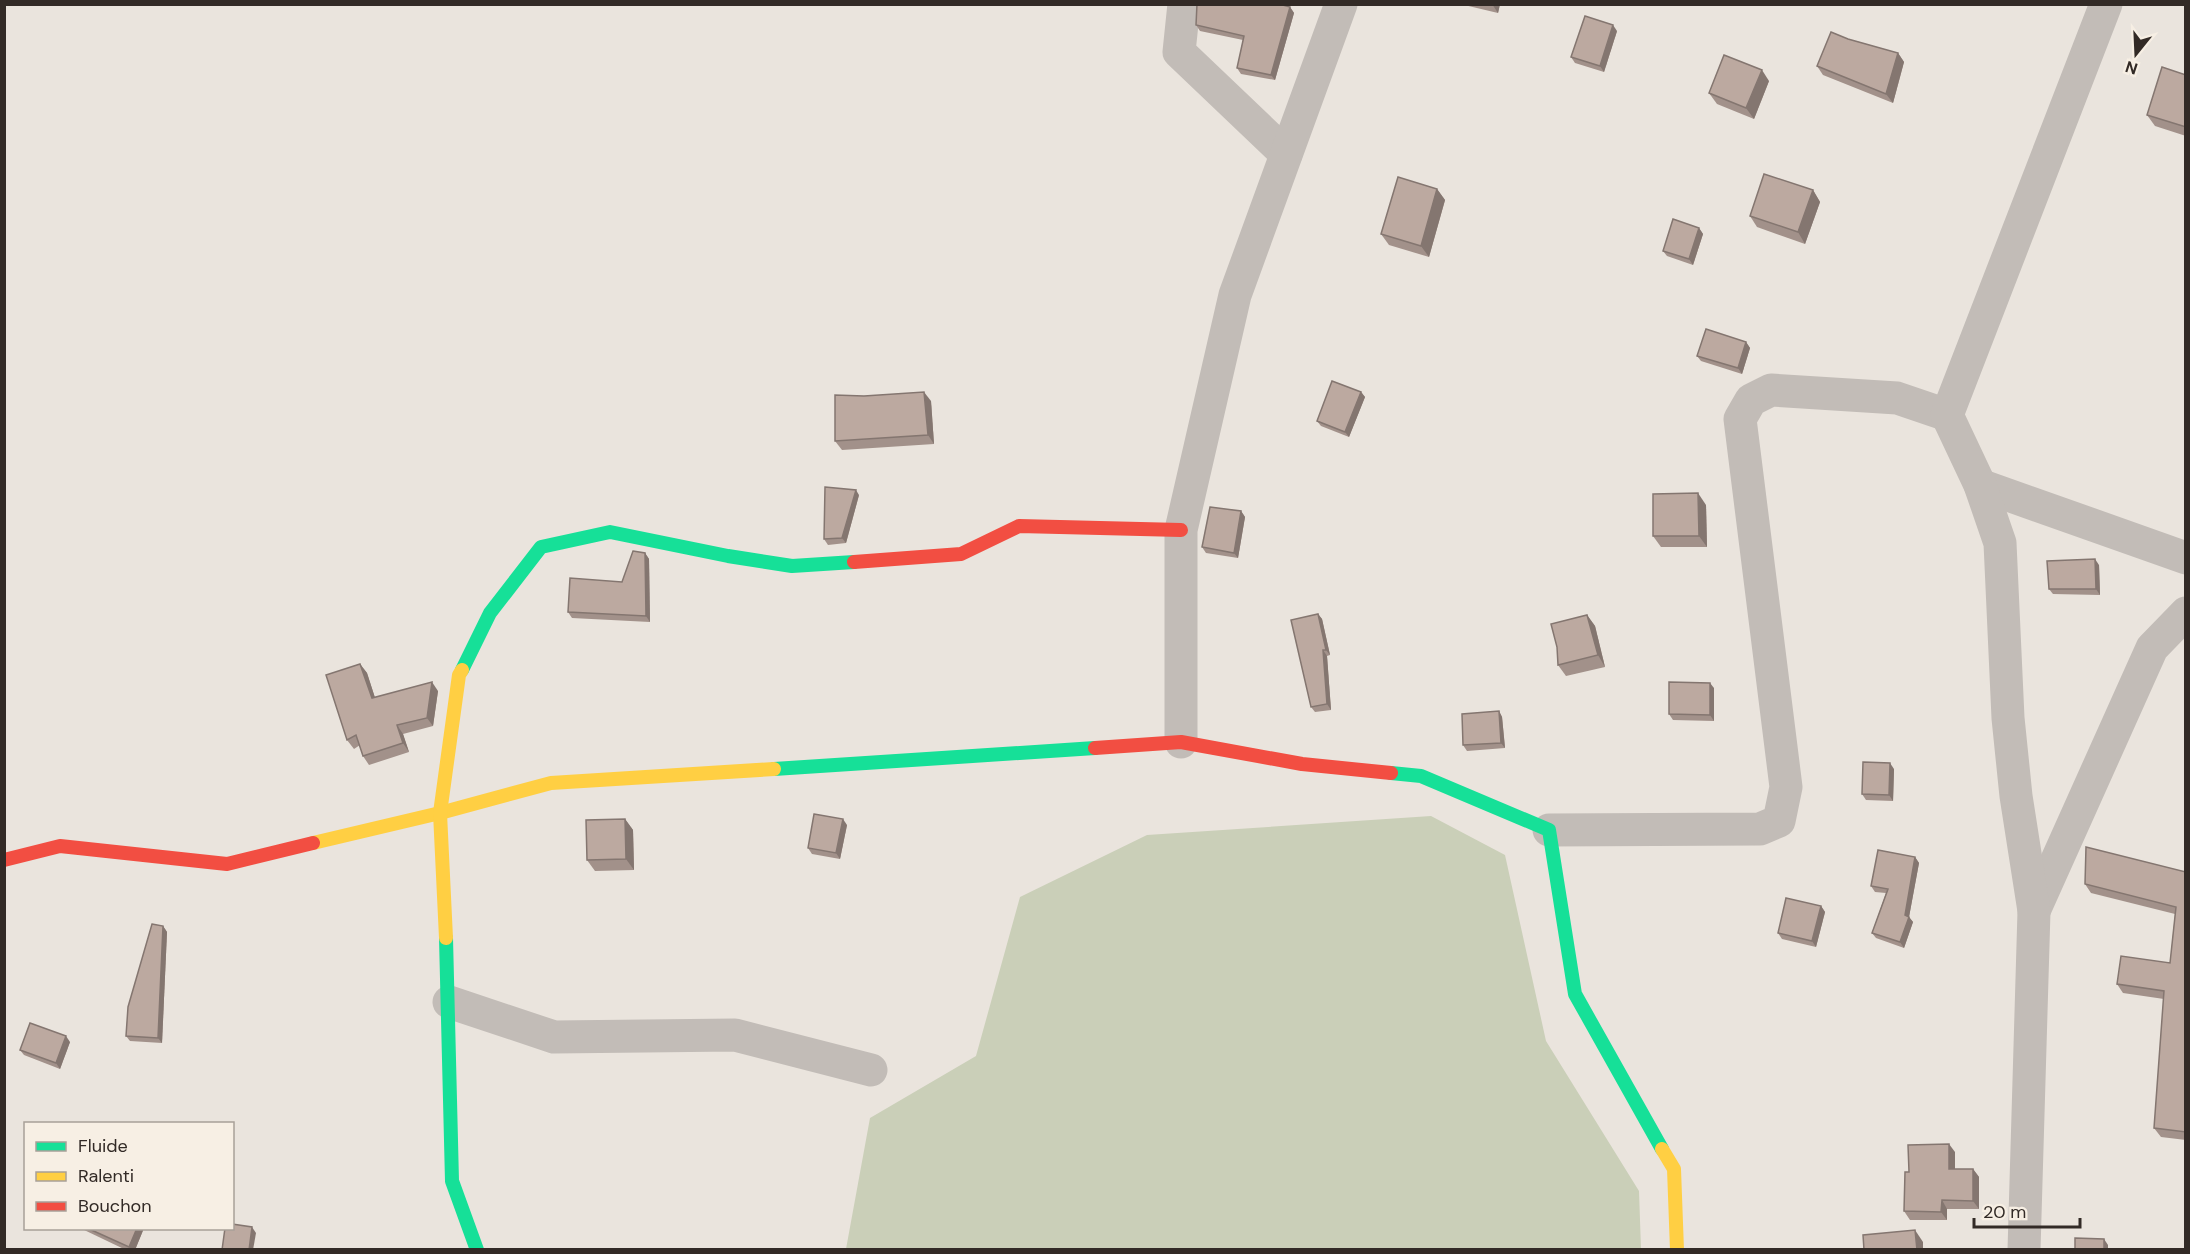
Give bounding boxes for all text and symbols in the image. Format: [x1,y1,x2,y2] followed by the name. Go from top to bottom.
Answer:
[2106,24,2166,84] north arrow
[2123,56,2140,80] text: N
[24,1122,234,1230] legend
[78,1134,128,1158] text: Fluide
[78,1164,134,1188] text: Ralenti
[1974,1191,2080,1229] scale bar
[78,1194,152,1218] text: Bouchon
[1983,1200,2026,1224] text: 20 m

